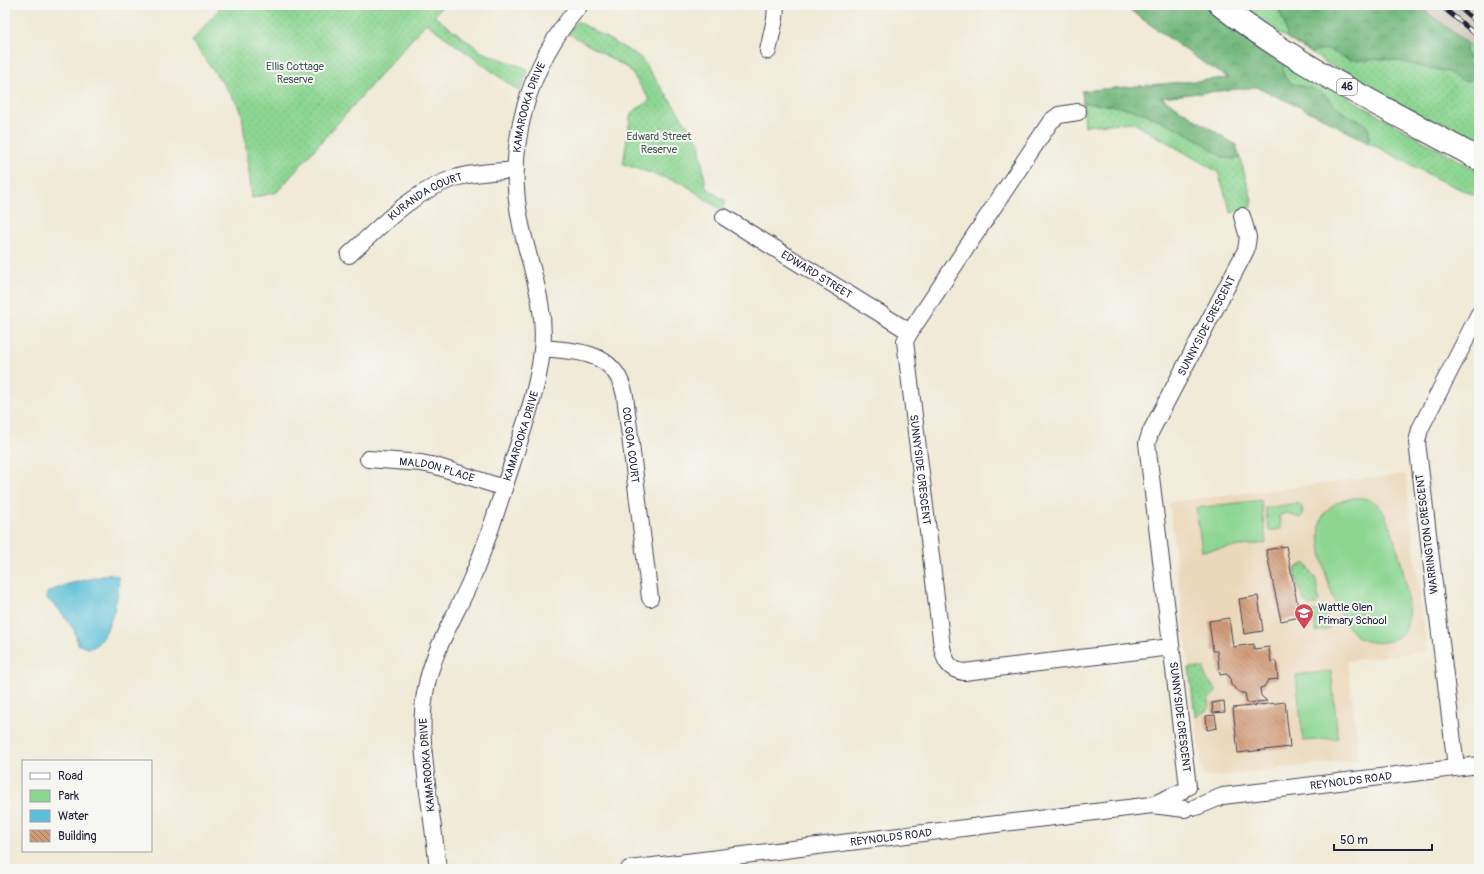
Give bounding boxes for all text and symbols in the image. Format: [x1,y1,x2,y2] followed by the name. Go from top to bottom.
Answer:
[510,59,548,153] street label: KAMAROOKA DRIVE
[266,60,324,86] park label: Ellis Cottage Reserve
[1337,79,1357,95] road number: 46
[627,130,692,156] park label: Edward Street Reserve
[385,170,463,223] street label: KURANDA COURT
[779,248,854,301] street label: EDWARD STREET
[1175,273,1238,378] street label: SUNNYSIDE CRESCENT
[500,389,541,483] street label: KAMAROOKA DRIVE
[620,406,642,484] street label: COLGOA COURT
[907,414,934,526] street label: SUNNYSIDE CRESCENT
[399,455,476,485] street label: MALDON PLACE
[1413,473,1441,595] street label: WARRINGTON CRESCENT
[1318,601,1387,627] place label: Wattle Glen Primary School
[1293,602,1315,630] school or university icon: Wattle Glen Primary School
[1167,661,1193,773] street label: SUNNYSIDE CRESCENT
[416,717,438,812] street label: KAMAROOKA DRIVE
[22,760,152,852] legend
[58,769,83,784] text: Road
[1309,769,1393,792] street label: REYNOLDS ROAD
[58,789,79,804] text: Park
[58,809,89,824] text: Water
[849,825,933,848] street label: REYNOLDS ROAD
[1334,826,1432,852] scale bar
[58,829,97,844] text: Building
[1340,833,1368,848] text: 50 m

